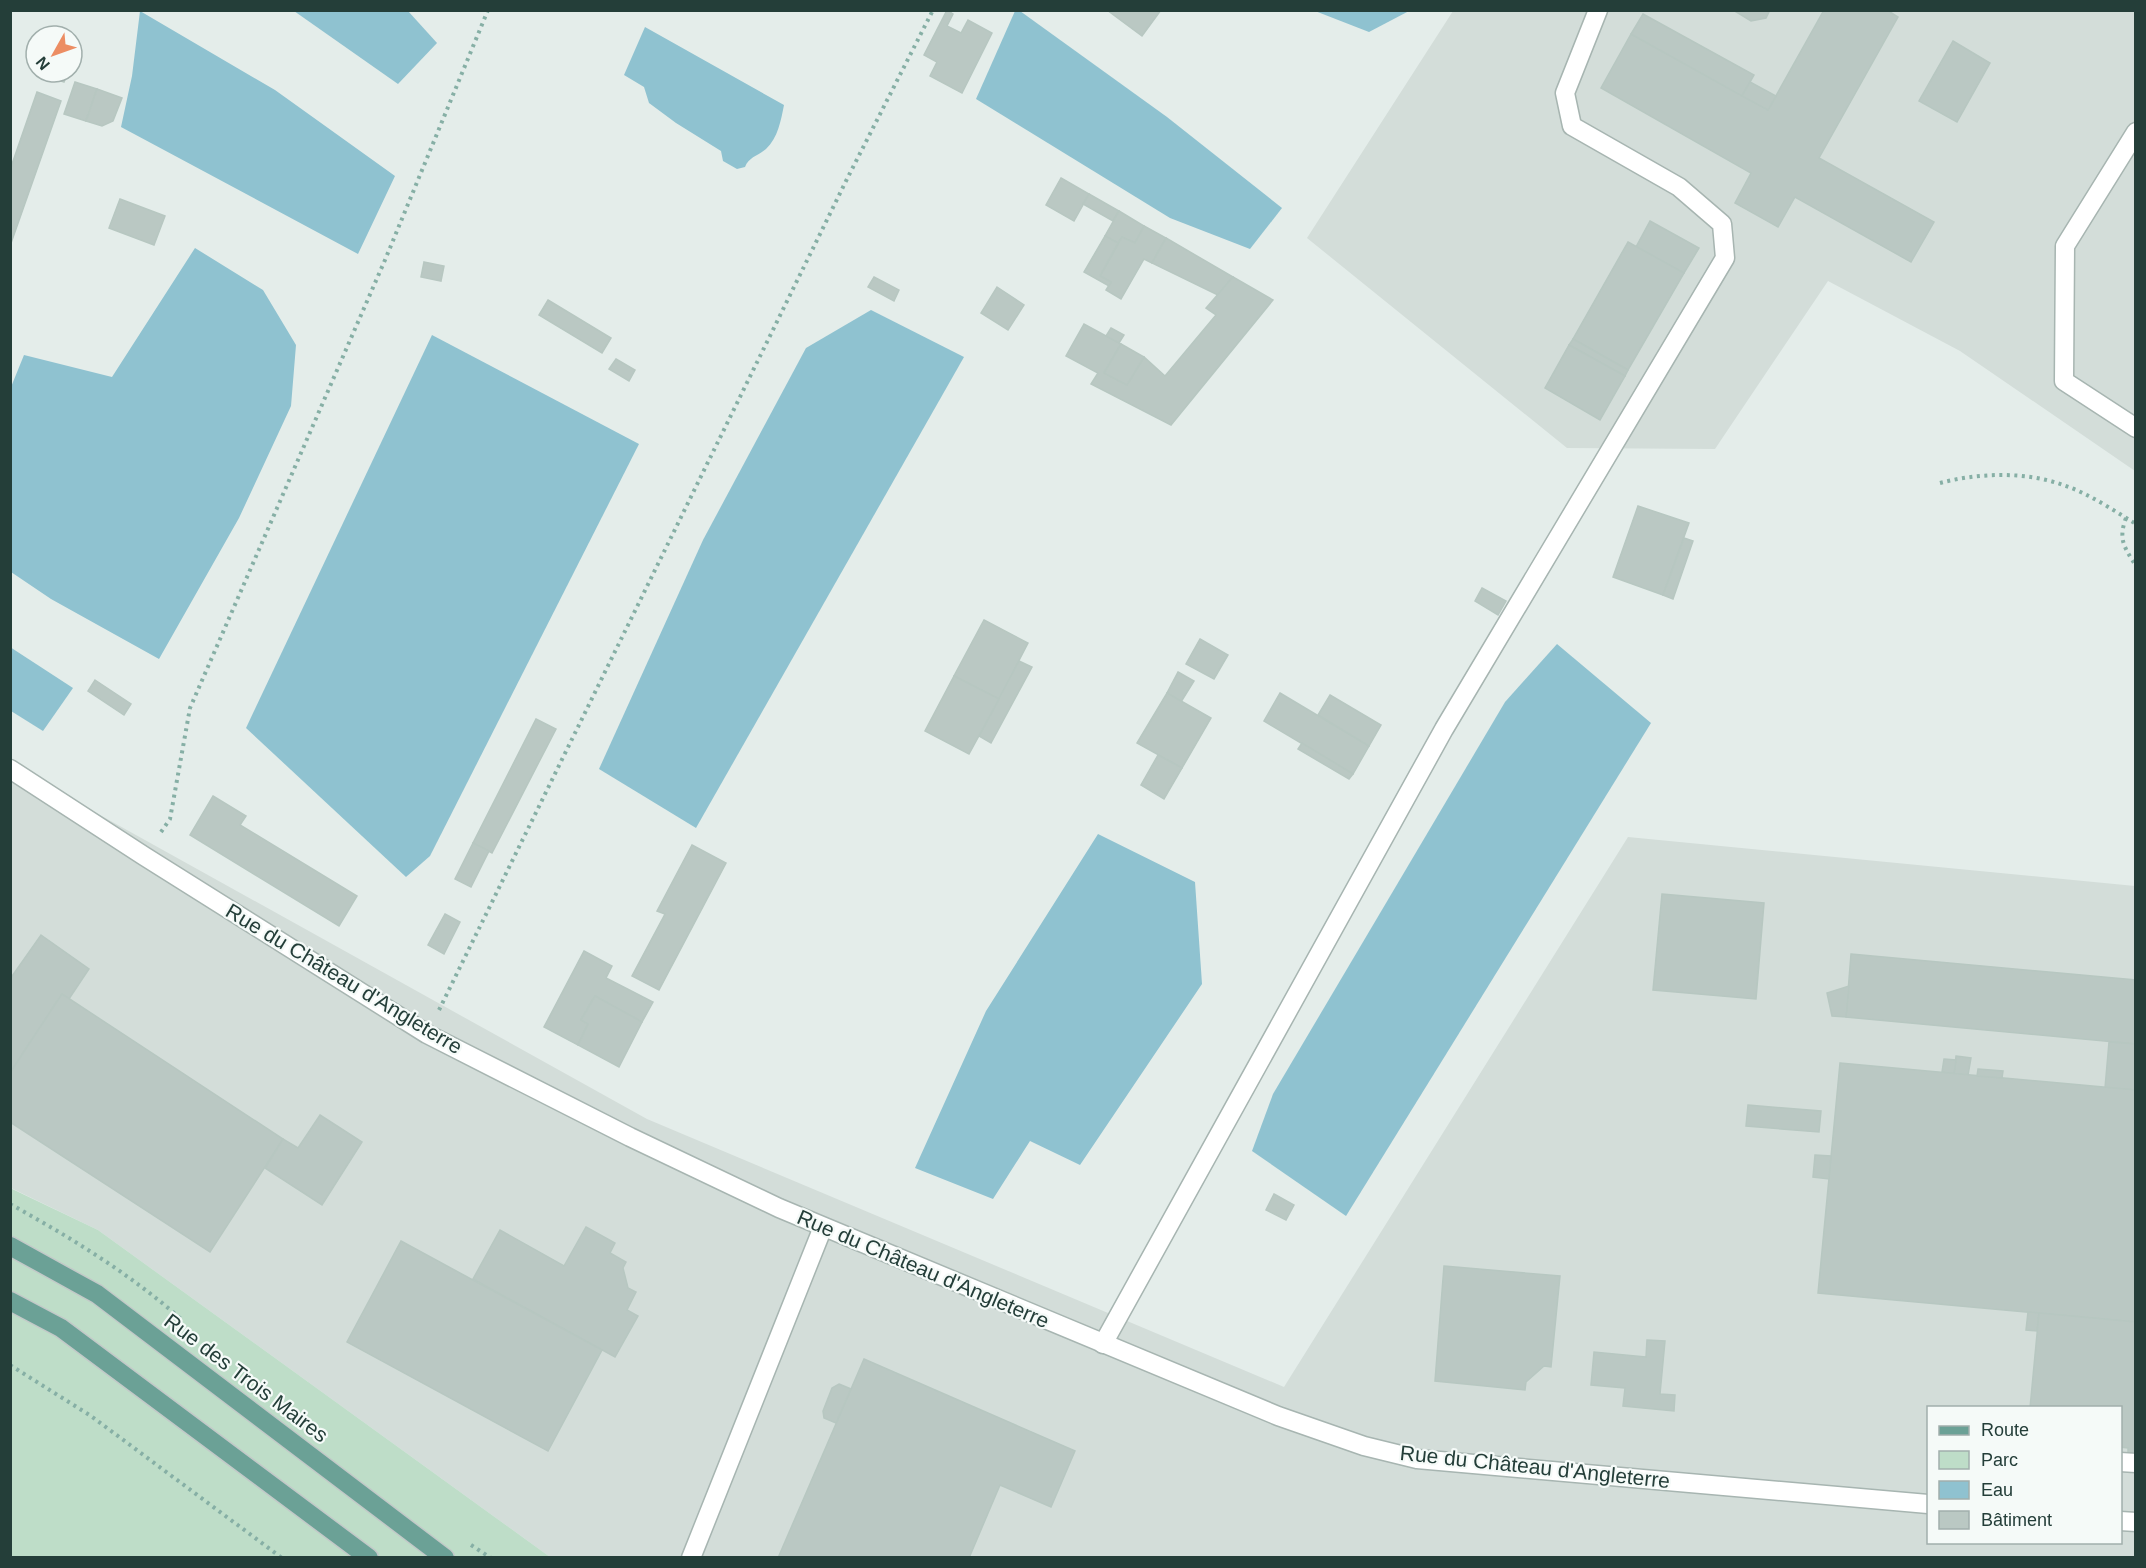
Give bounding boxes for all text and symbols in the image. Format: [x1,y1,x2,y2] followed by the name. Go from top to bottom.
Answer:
[24,24,84,84] north arrow
[33,53,53,73] text: N
[222,899,466,1058] street label: Rue du Château d'Angleterre
[794,1205,1053,1332] street label: Rue du Château d'Angleterre
[160,1309,332,1446] street label: Rue des Trois Maires
[1927,1406,2122,1544] legend
[1981,1420,2029,1440] text: Route
[1399,1441,1671,1492] street label: Rue du Château d'Angleterre
[1981,1450,2018,1470] text: Parc
[1981,1480,2013,1500] text: Eau
[1981,1510,2052,1530] text: Bâtiment

